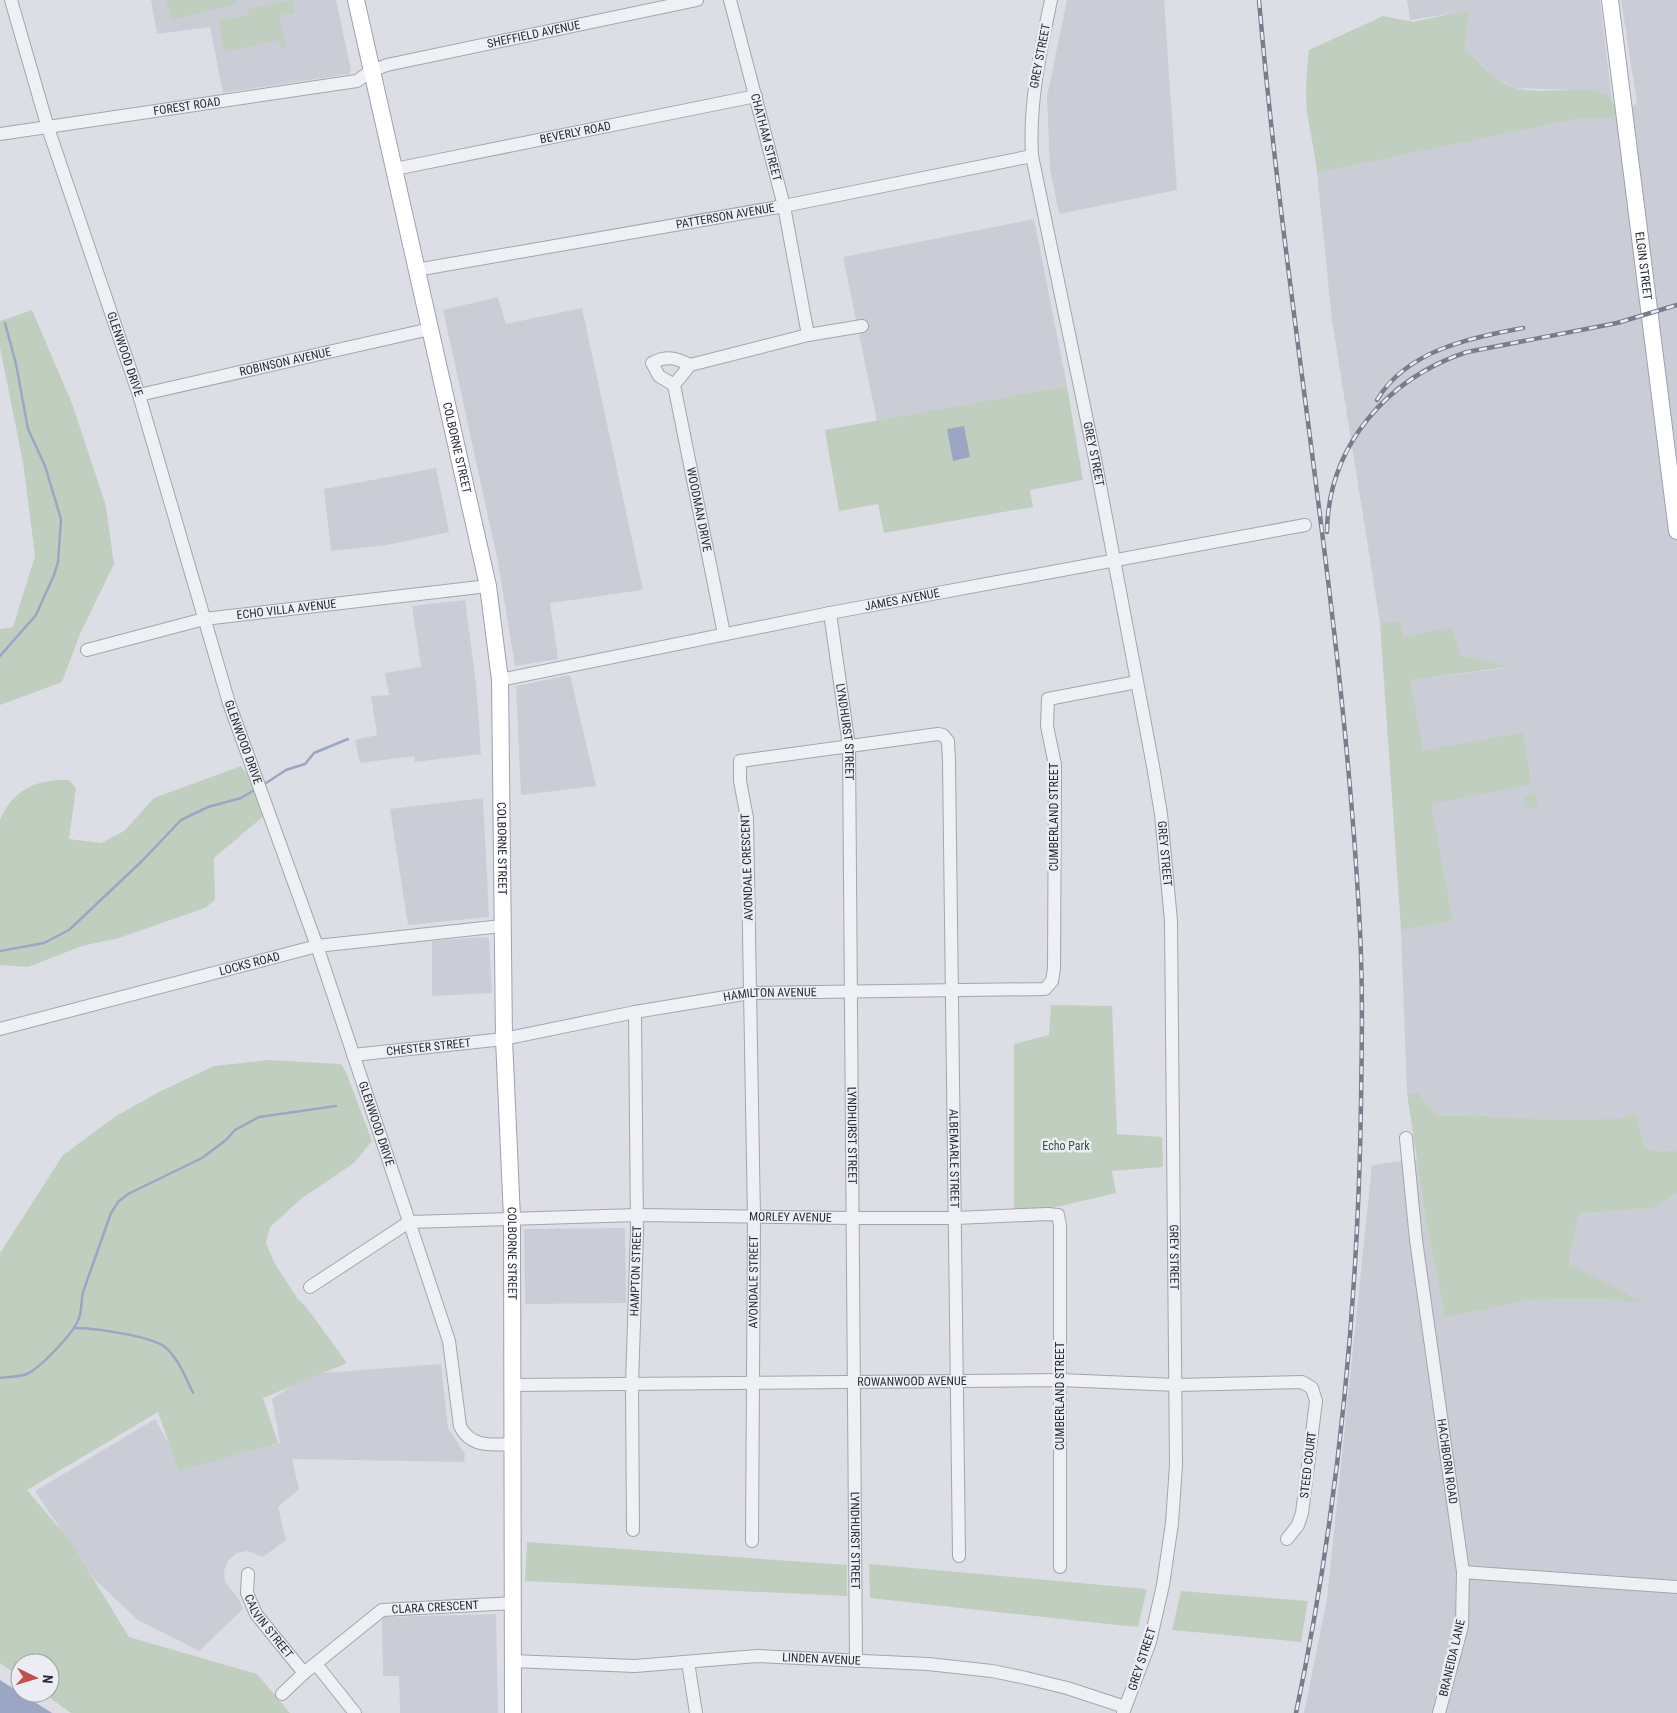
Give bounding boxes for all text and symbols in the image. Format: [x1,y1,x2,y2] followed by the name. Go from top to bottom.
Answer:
[486,18,581,51] street label: SHEFFIELD AVENUE
[1027,22,1053,90] street label: GREY STREET
[748,92,784,183] street label: CHATHAM STREET
[152,94,222,118] street label: FOREST ROAD
[539,118,612,147] street label: BEVERLY ROAD
[675,201,776,232] street label: PATTERSON AVENUE
[1632,231,1655,301] street label: ELGIN STREET
[104,310,146,398] street label: GLENWOOD DRIVE
[238,345,332,379] street label: ROBINSON AVENUE
[440,401,474,495] street label: COLBORNE STREET
[1080,420,1107,488] street label: GREY STREET
[684,466,714,553] street label: WOODMAN DRIVE
[863,586,941,613] street label: JAMES AVENUE
[236,597,337,622] street label: ECHO VILLA AVENUE
[833,682,856,781] street label: LYNDHURST STREET
[222,698,265,786] street label: GLENWOOD DRIVE
[1047,763,1061,871] street label: CUMBERLAND STREET
[494,802,509,895] street label: COLBORNE STREET
[738,813,756,921] street label: AVONDALE CRESCENT
[1155,820,1175,887] street label: GREY STREET
[218,949,282,978] street label: LOCKS ROAD
[722,985,817,1004] street label: HAMILTON AVENUE
[386,1036,472,1058] street label: CHESTER STREET
[356,1080,397,1168] street label: GLENWOOD DRIVE
[845,1087,859,1185] street label: LYNDHURST STREET
[946,1109,962,1208] street label: ALBEMARLE STREET
[1042,1139,1090,1153] park label: Echo Park
[505,1206,519,1300] street label: COLBORNE STREET
[749,1210,832,1225] street label: MORLEY AVENUE
[1167,1224,1181,1290] street label: GREY STREET
[627,1226,644,1317] street label: HAMPTON STREET
[746,1235,761,1329] street label: AVONDALE STREET
[1053,1342,1067,1450] street label: CUMBERLAND STREET
[857,1374,967,1389] street label: ROWANWOOD AVENUE
[1434,1418,1460,1505] street label: HACHBORN ROAD
[1297,1431,1319,1499] street label: STEED COURT
[848,1492,862,1590] street label: LYNDHURST STREET
[241,1592,296,1661] street label: CALVIN STREET
[391,1598,479,1616] street label: CLARA CRESCENT
[1436,1618,1468,1698] street label: BRANEIDA LANE
[1125,1626,1159,1692] street label: GREY STREET
[782,1650,861,1668] street label: LINDEN AVENUE
[10,1653,60,1703] north arrow
[40,1674,56,1684] text: N

